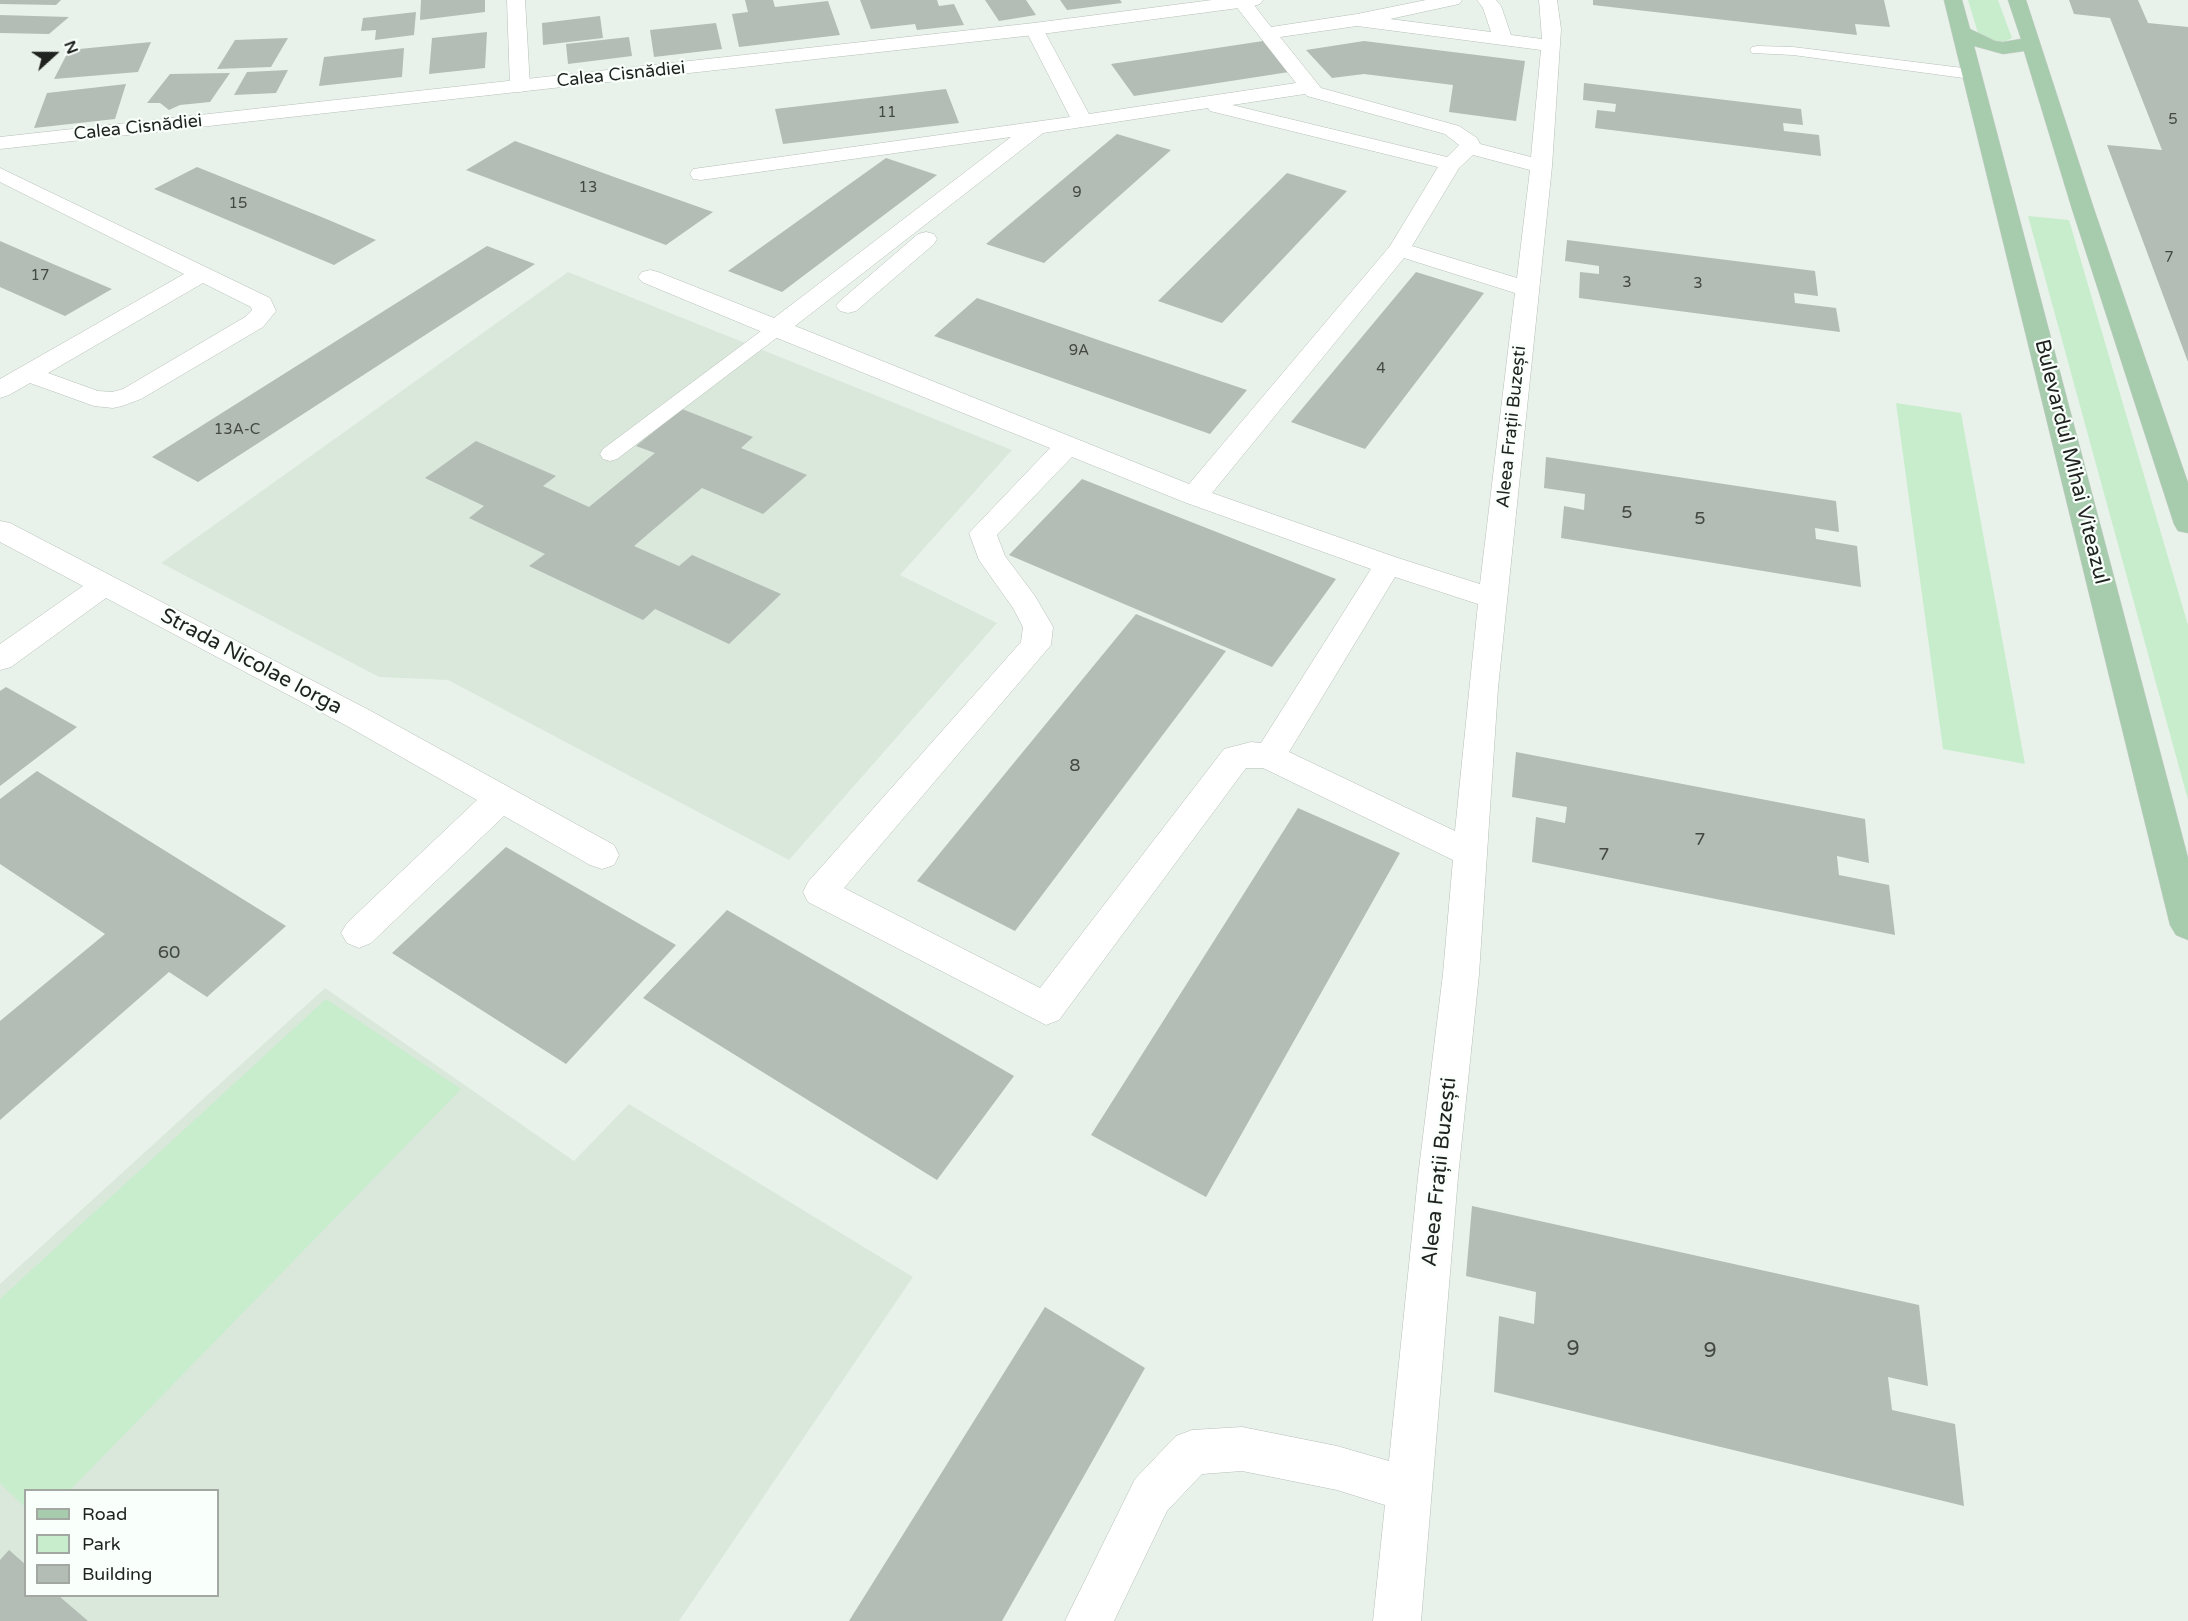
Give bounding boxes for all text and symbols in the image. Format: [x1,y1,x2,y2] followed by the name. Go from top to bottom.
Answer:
[24,24,84,84] north arrow
[59,38,82,57] text: N
[556,58,686,92] street label: Calea Cisnădiei
[878,104,896,122] house number: 11
[73,111,203,145] street label: Calea Cisnădiei
[2168,111,2178,129] house number: 5
[579,179,597,197] house number: 13
[1072,184,1082,202] house number: 9
[229,195,247,213] house number: 15
[2164,249,2174,267] house number: 7
[31,267,49,285] house number: 17
[1622,274,1632,292] house number: 3
[1693,275,1703,293] house number: 3
[2028,337,2114,587] street label: Bulevardul Mihai Viteazul
[1069,342,1089,360] house number: 9A
[1493,345,1531,509] street label: Aleea Frații Buzești
[1376,360,1386,378] house number: 4
[214,421,260,439] house number: 13A-C
[1621,502,1633,524] house number: 5
[1694,508,1706,530] house number: 5
[156,603,346,721] street label: Strada Nicolae Iorga
[1069,755,1081,777] house number: 8
[1694,829,1706,851] house number: 7
[1598,844,1610,866] house number: 7
[158,942,180,964] house number: 60
[1418,1076,1462,1268] street label: Aleea Frații Buzești
[1566,1336,1580,1362] house number: 9
[1703,1338,1717,1364] house number: 9
[24,1489,219,1597] legend
[82,1503,127,1525] text: Road
[82,1533,120,1555] text: Park
[82,1563,152,1585] text: Building

